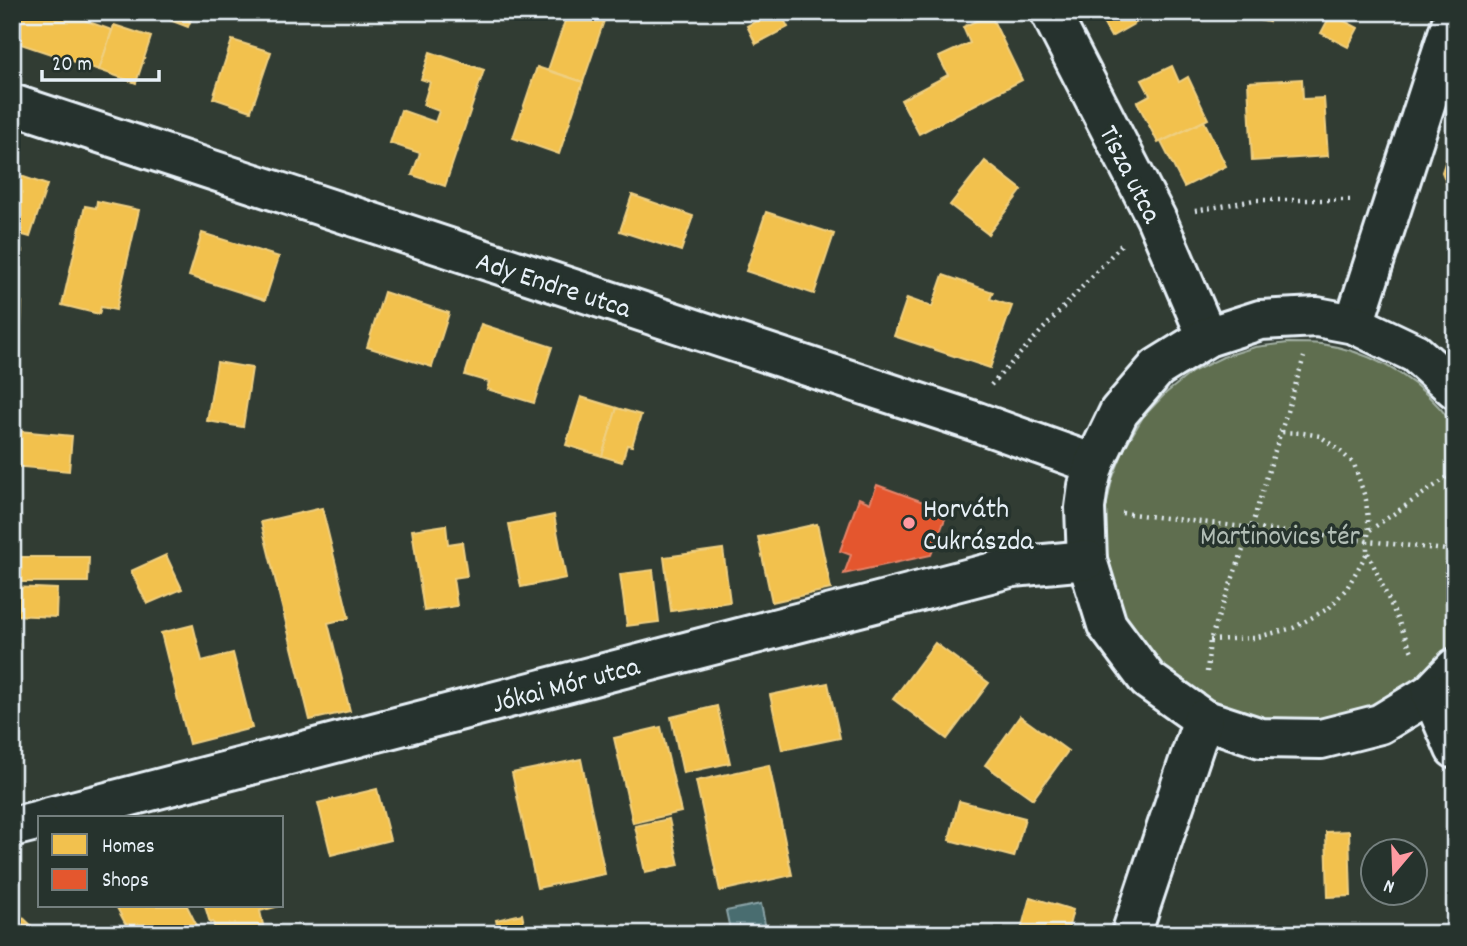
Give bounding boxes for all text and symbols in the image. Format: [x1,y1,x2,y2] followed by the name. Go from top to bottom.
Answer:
[42,38,159,82] scale bar
[52,51,92,81] text: 20 m
[1086,119,1170,232] street label: Tisza utca
[470,244,636,332] street label: Ady Endre utca
[923,492,1034,564] place label: Horváth Cukrászda
[901,515,917,531] marker: Horváth Cukrászda
[1200,519,1361,559] park label: Martinovics tér
[488,649,645,727] street label: Jókai Mór utca
[38,816,284,908] legend
[102,833,155,863] text: Homes
[1358,838,1428,908] north arrow
[102,867,149,897] text: Shops
[1381,870,1398,899] text: N

